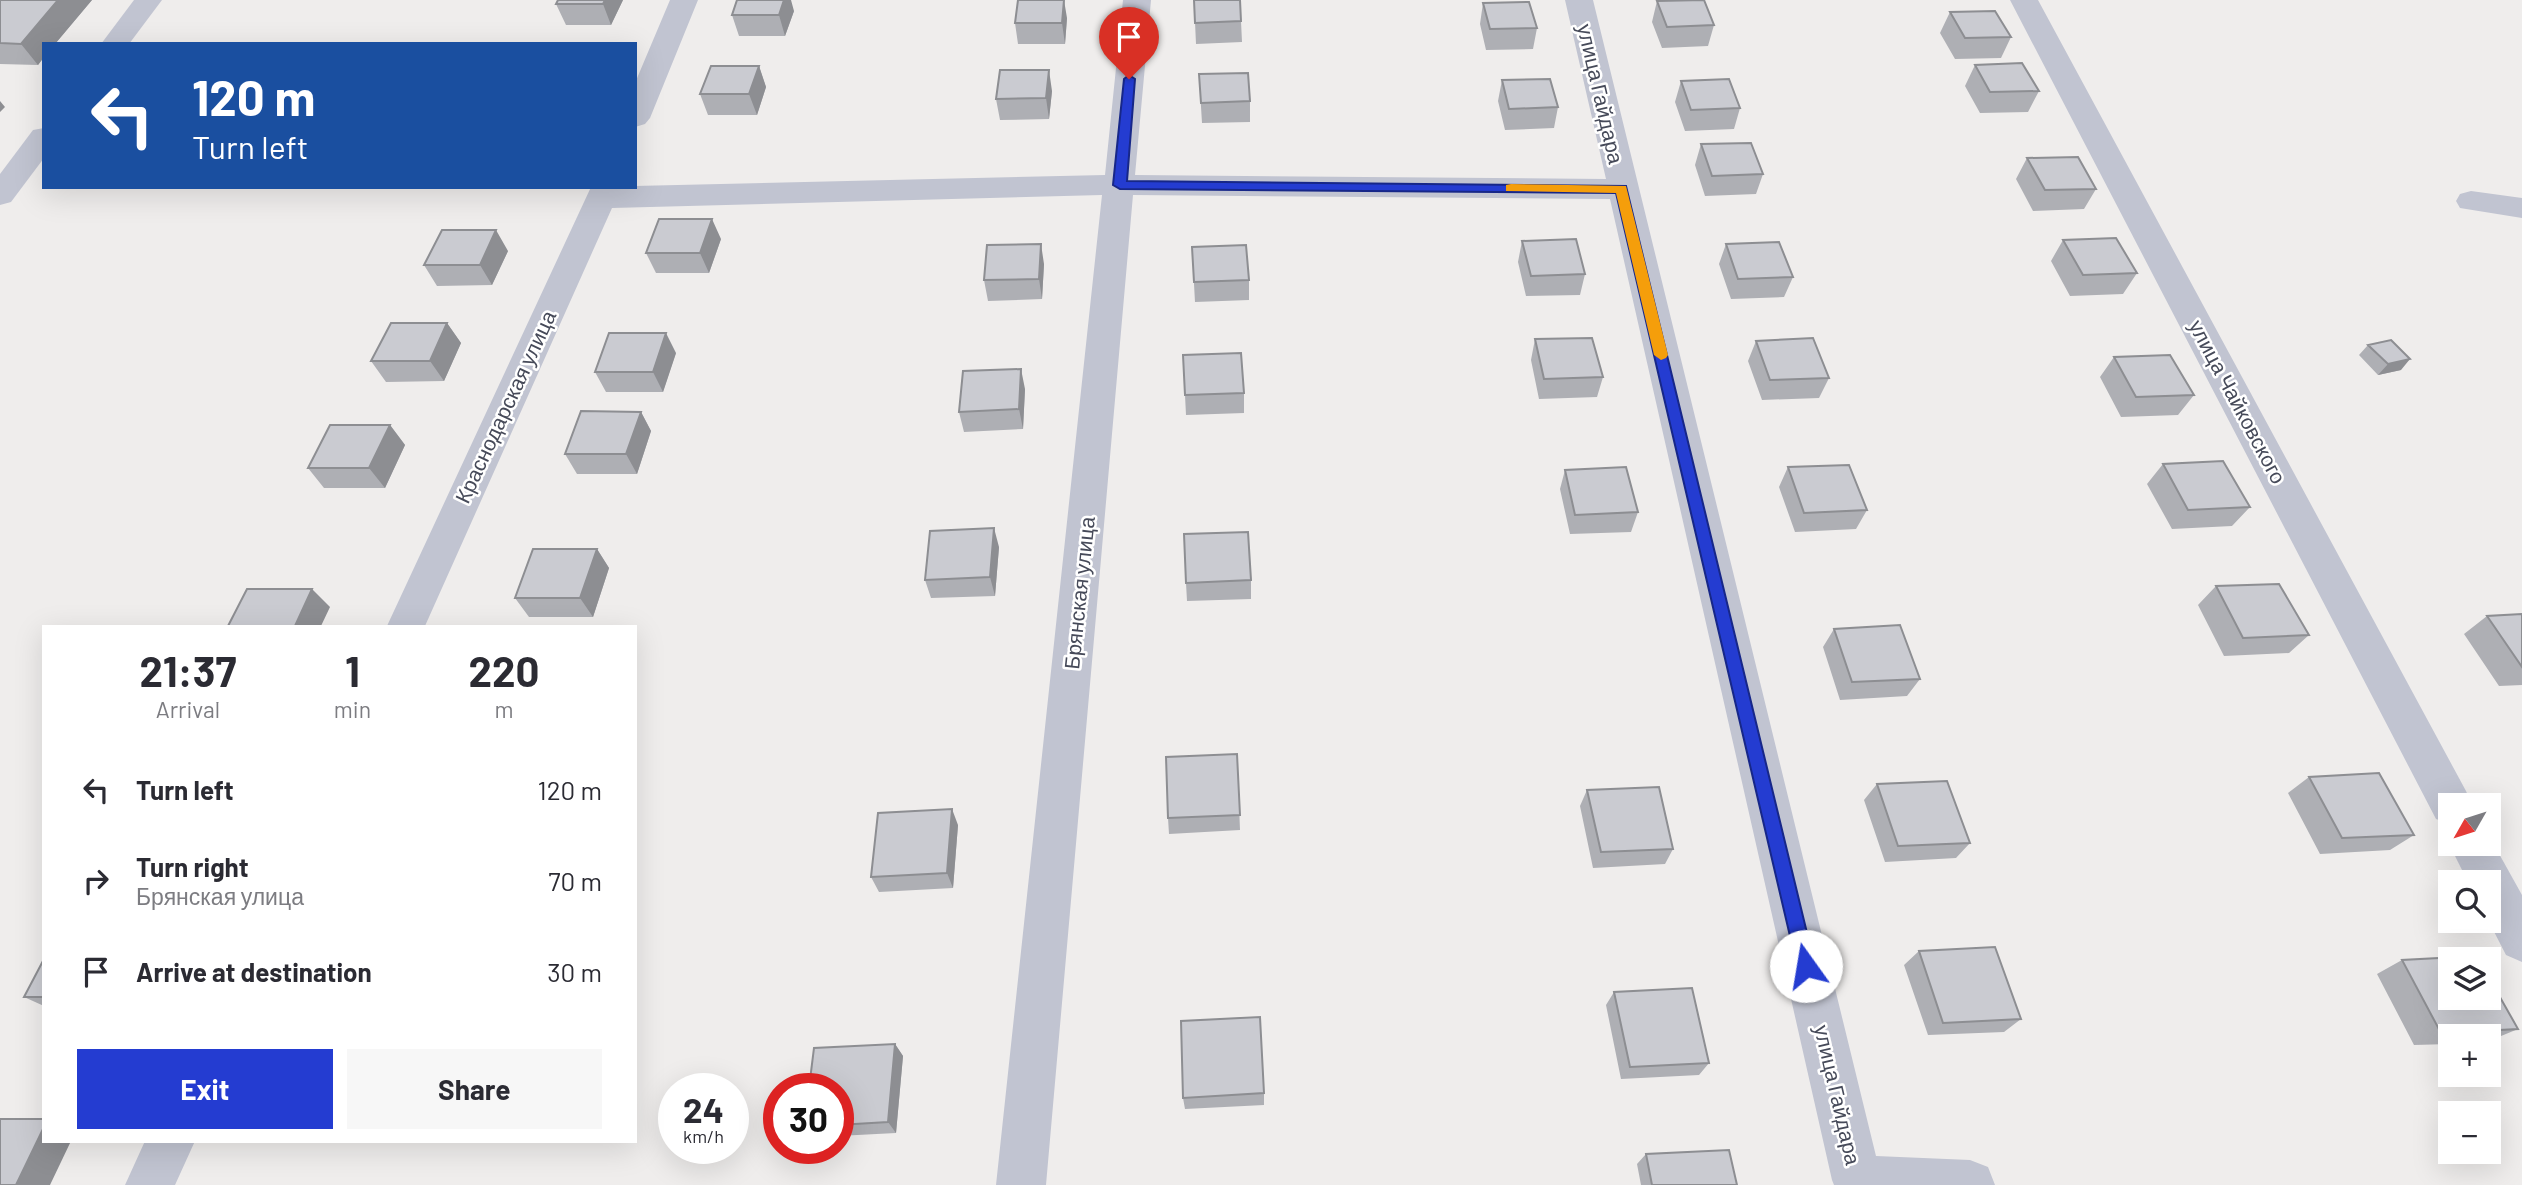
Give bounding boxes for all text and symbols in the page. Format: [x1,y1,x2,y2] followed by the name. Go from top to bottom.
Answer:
[1099,7,1159,79] pin
[1110,18,1148,56] icon: arrive
[1573,21,1630,166] street label: улица Гайдара
[192,67,315,126] text: 120 m
[77,70,168,161] icon: left
[192,127,309,165] text: Turn left
[449,306,560,507] street label: Краснодарская улица
[2185,315,2292,487] street label: улица Чайковского
[1058,515,1099,670] street label: Брянская улица
[139,645,236,695] text: 21:37
[345,645,360,695] text: 1
[469,645,540,695] text: 220
[156,695,220,723] text: Arrival
[334,695,371,723] text: min
[495,695,514,723] text: m
[77,771,115,809] icon: left
[136,774,234,805] text: Turn left
[538,774,602,805] text: 120 m
[2438,793,2501,856] north arrow
[2438,793,2501,1164] map controls
[136,851,249,882] text: Turn right
[77,862,115,900] icon: right
[548,865,602,896] text: 70 m
[2438,870,2501,933] button: search
[136,882,304,910] text: Брянская улица
[1769,929,1843,1003] position arrow
[2438,947,2501,1010] button: layers
[77,953,115,991] icon: arrive
[136,956,372,987] text: Arrive at destination
[547,956,602,987] text: 30 m
[1810,1022,1867,1167] street label: улица Гайдара
[2438,1024,2501,1087] button: +
[77,1049,333,1129] button: Exit
[347,1049,602,1129] button: Share
[763,1073,854,1164] speed limit sign: 30
[683,1088,724,1130] text: 24
[2438,1101,2501,1164] button: −
[683,1125,724,1147] text: km/h

